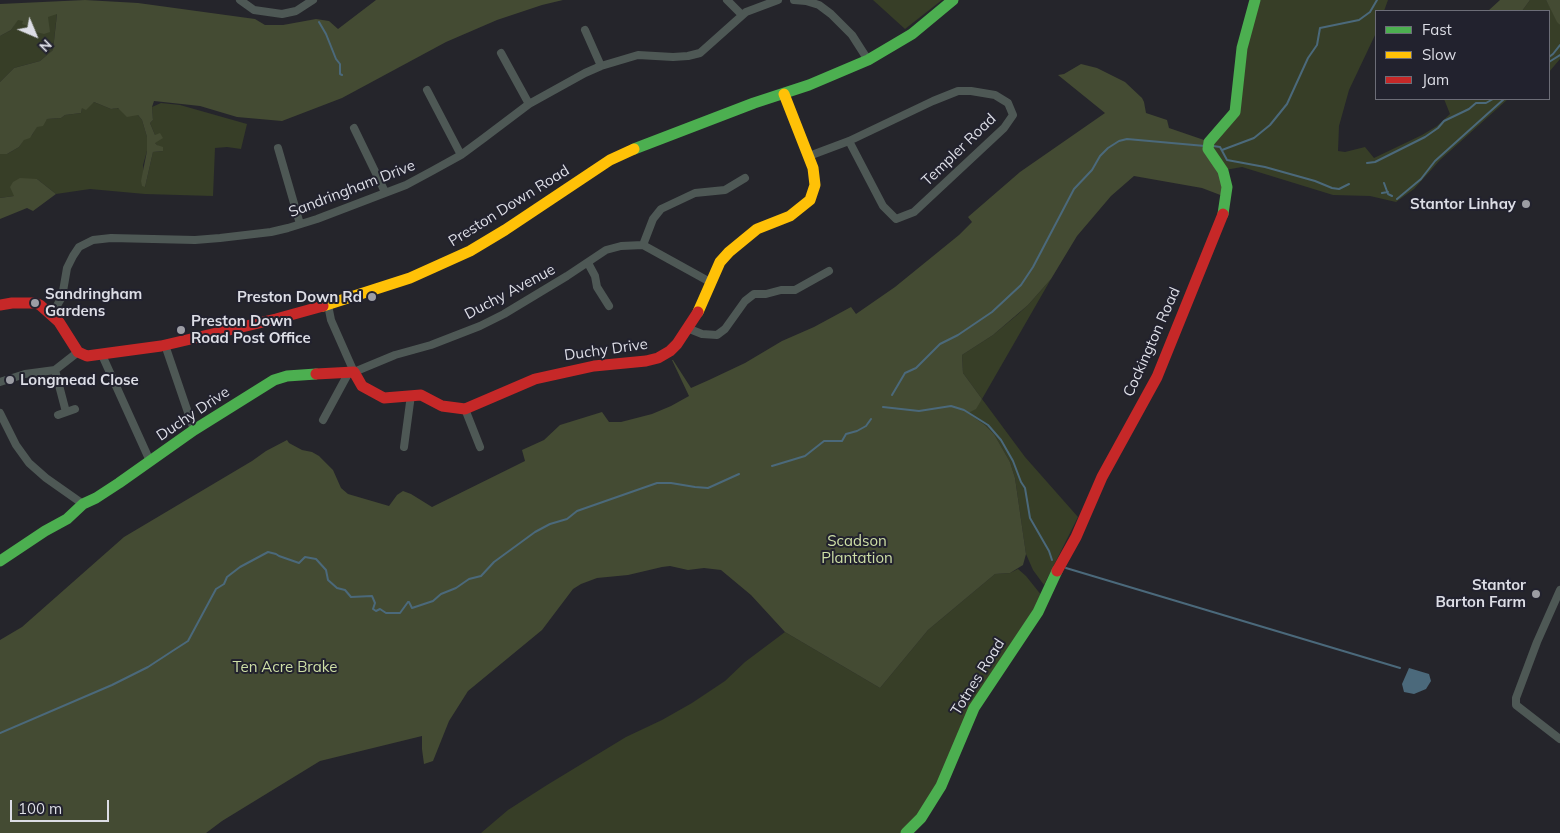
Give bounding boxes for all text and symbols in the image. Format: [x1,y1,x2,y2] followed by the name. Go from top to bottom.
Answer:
[10,10,60,60] north arrow
[1375,10,1550,100] legend
[1422,20,1452,39] text: Fast
[36,35,56,56] text: N
[1422,45,1456,64] text: Slow
[1422,70,1449,89] text: Jam
[918,110,1000,190] street label: Templer Road
[286,157,418,221] street label: Sandringham Drive
[445,162,573,250] street label: Preston Down Road
[1410,195,1516,213] place label: Stantor Linhay
[1520,198,1532,210] marker: Stantor Linhay
[462,261,558,323] street label: Duchy Avenue
[1120,284,1184,400] street label: Cockington Road
[45,285,142,320] place label: Sandringham Gardens
[237,288,362,306] place label: Preston Down Rd
[366,291,378,303] marker: Preston Down Rd
[29,297,41,309] marker: Sandringham Gardens
[191,312,311,347] place label: Preston Down Road Post Office
[175,324,187,336] marker: Preston Down Road Post Office
[563,335,649,365] street label: Duchy Drive
[20,371,139,389] place label: Longmead Close
[4,374,16,386] marker: Longmead Close
[153,383,233,445] street label: Duchy Drive
[821,532,893,567] park label: Scadson Plantation
[1435,576,1526,611] place label: Stantor Barton Farm
[1530,588,1542,600] marker: Stantor Barton Farm
[947,635,1009,719] street label: Totnes Road
[233,658,337,676] park label: Ten Acre Brake
[12,790,111,822] scale bar
[18,799,62,818] text: 100 m

